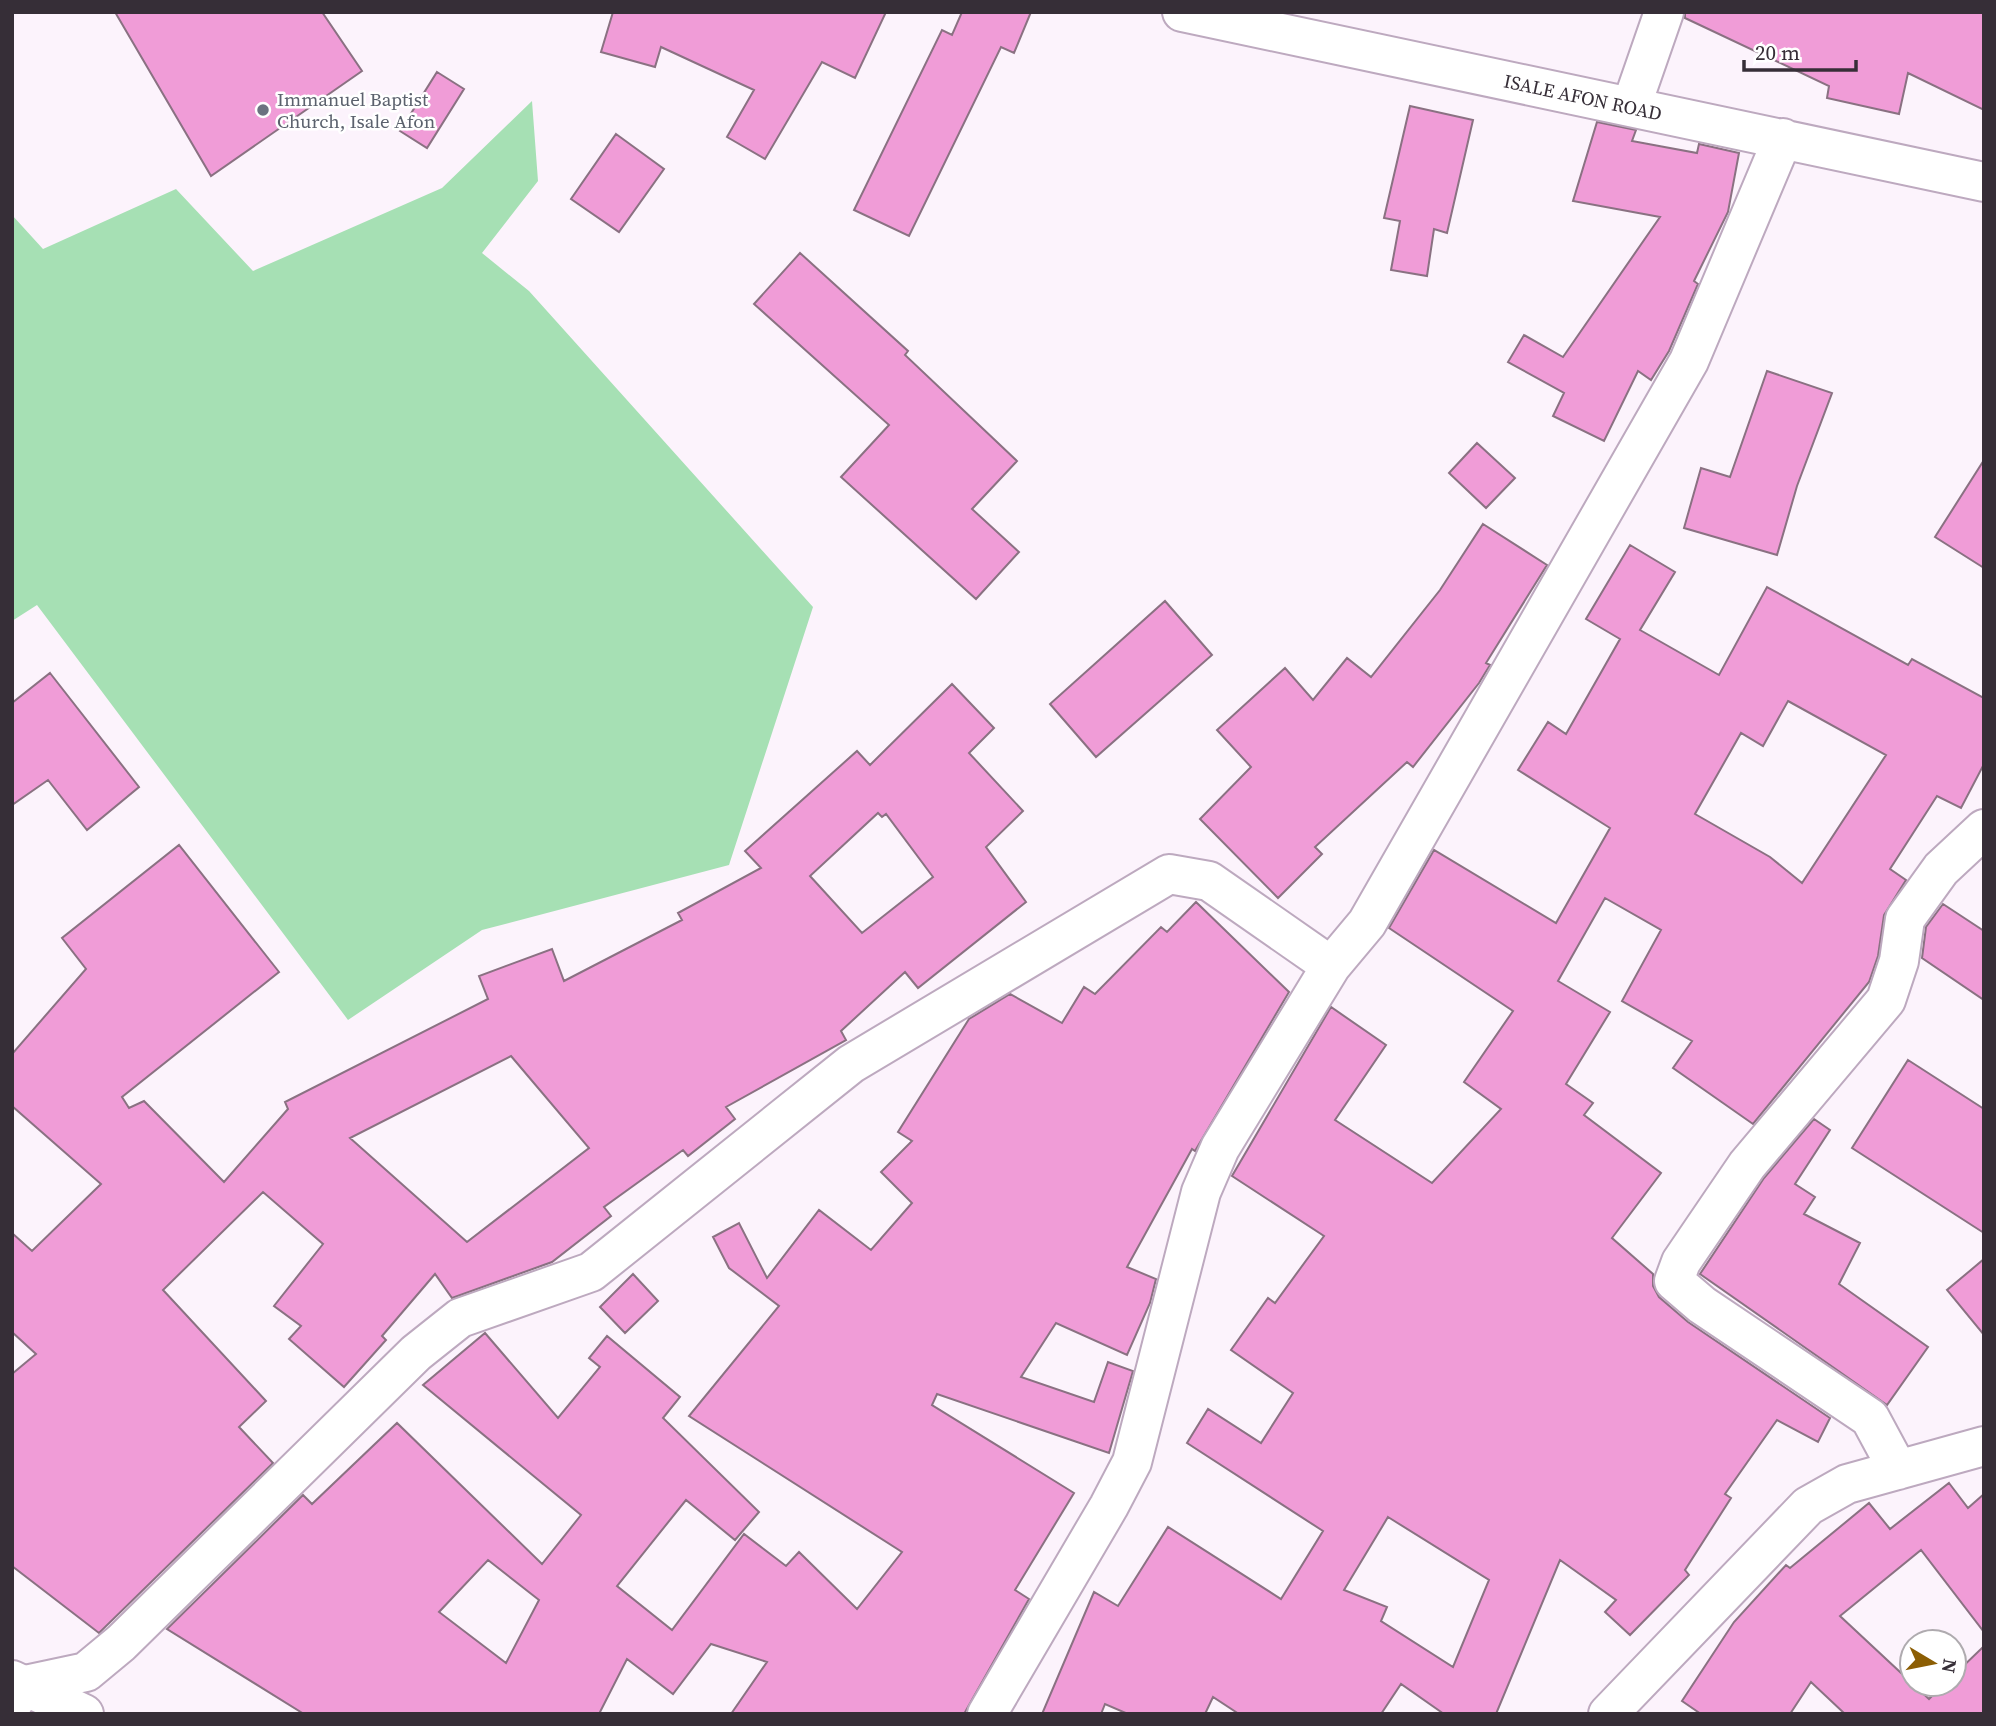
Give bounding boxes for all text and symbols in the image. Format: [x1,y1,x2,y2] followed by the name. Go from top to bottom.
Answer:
[1744,28,1856,72] scale bar
[1755,38,1800,67] text: 20 m
[1502,68,1664,126] street label: ISALE AFON ROAD
[277,86,435,134] place label: Immanuel Baptist Church, Isale Afon
[255,102,271,118] marker: Immanuel Baptist Church, Isale Afon
[1898,1628,1968,1698] north arrow
[1936,1657,1964,1675] text: N

